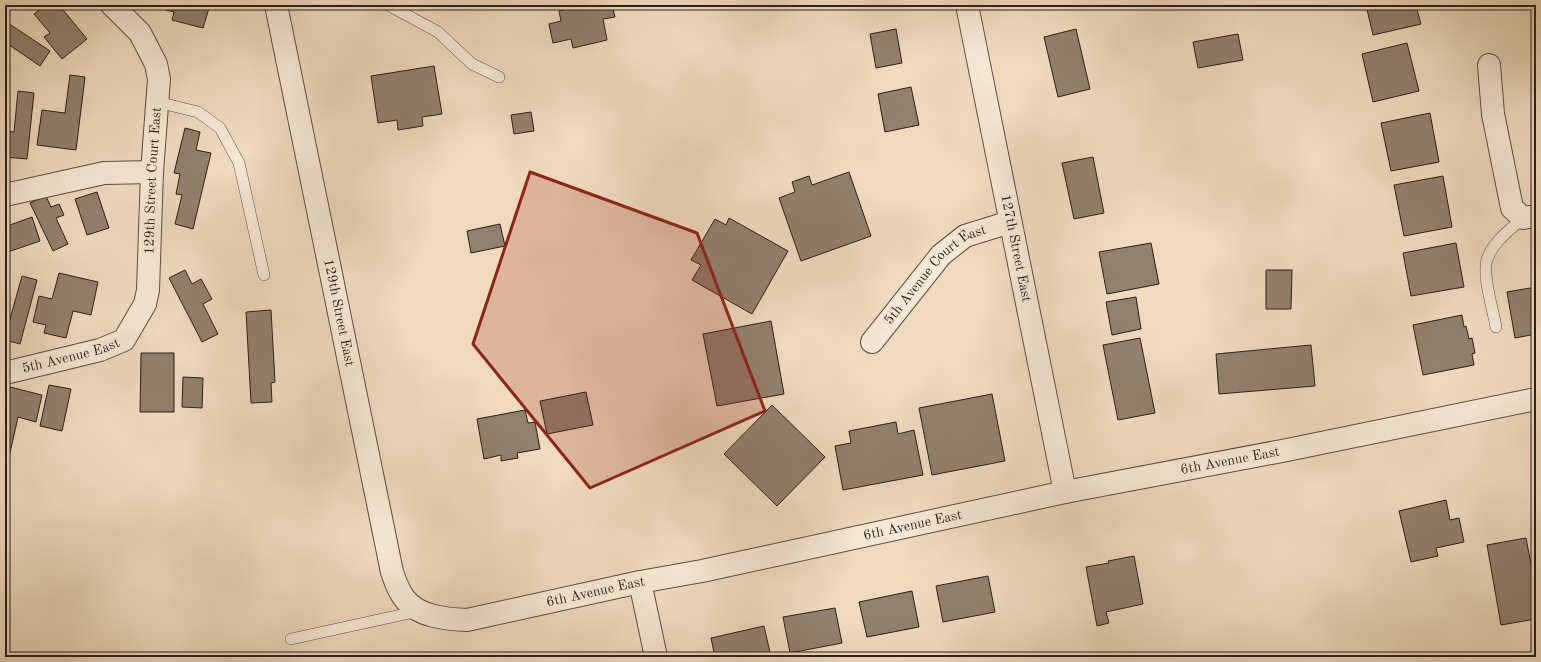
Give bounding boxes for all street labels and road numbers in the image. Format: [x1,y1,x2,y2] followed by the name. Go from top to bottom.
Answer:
[142,106,164,255] street label: 129th Street Court East
[998,193,1034,303] street label: 127th Street East
[882,223,988,327] street label: 5th Avenue Court East
[321,258,357,368] street label: 129th Street East
[21,336,122,376] street label: 5th Avenue East
[1179,445,1281,477] street label: 6th Avenue East
[862,508,963,543] street label: 6th Avenue East
[545,574,646,609] street label: 6th Avenue East

